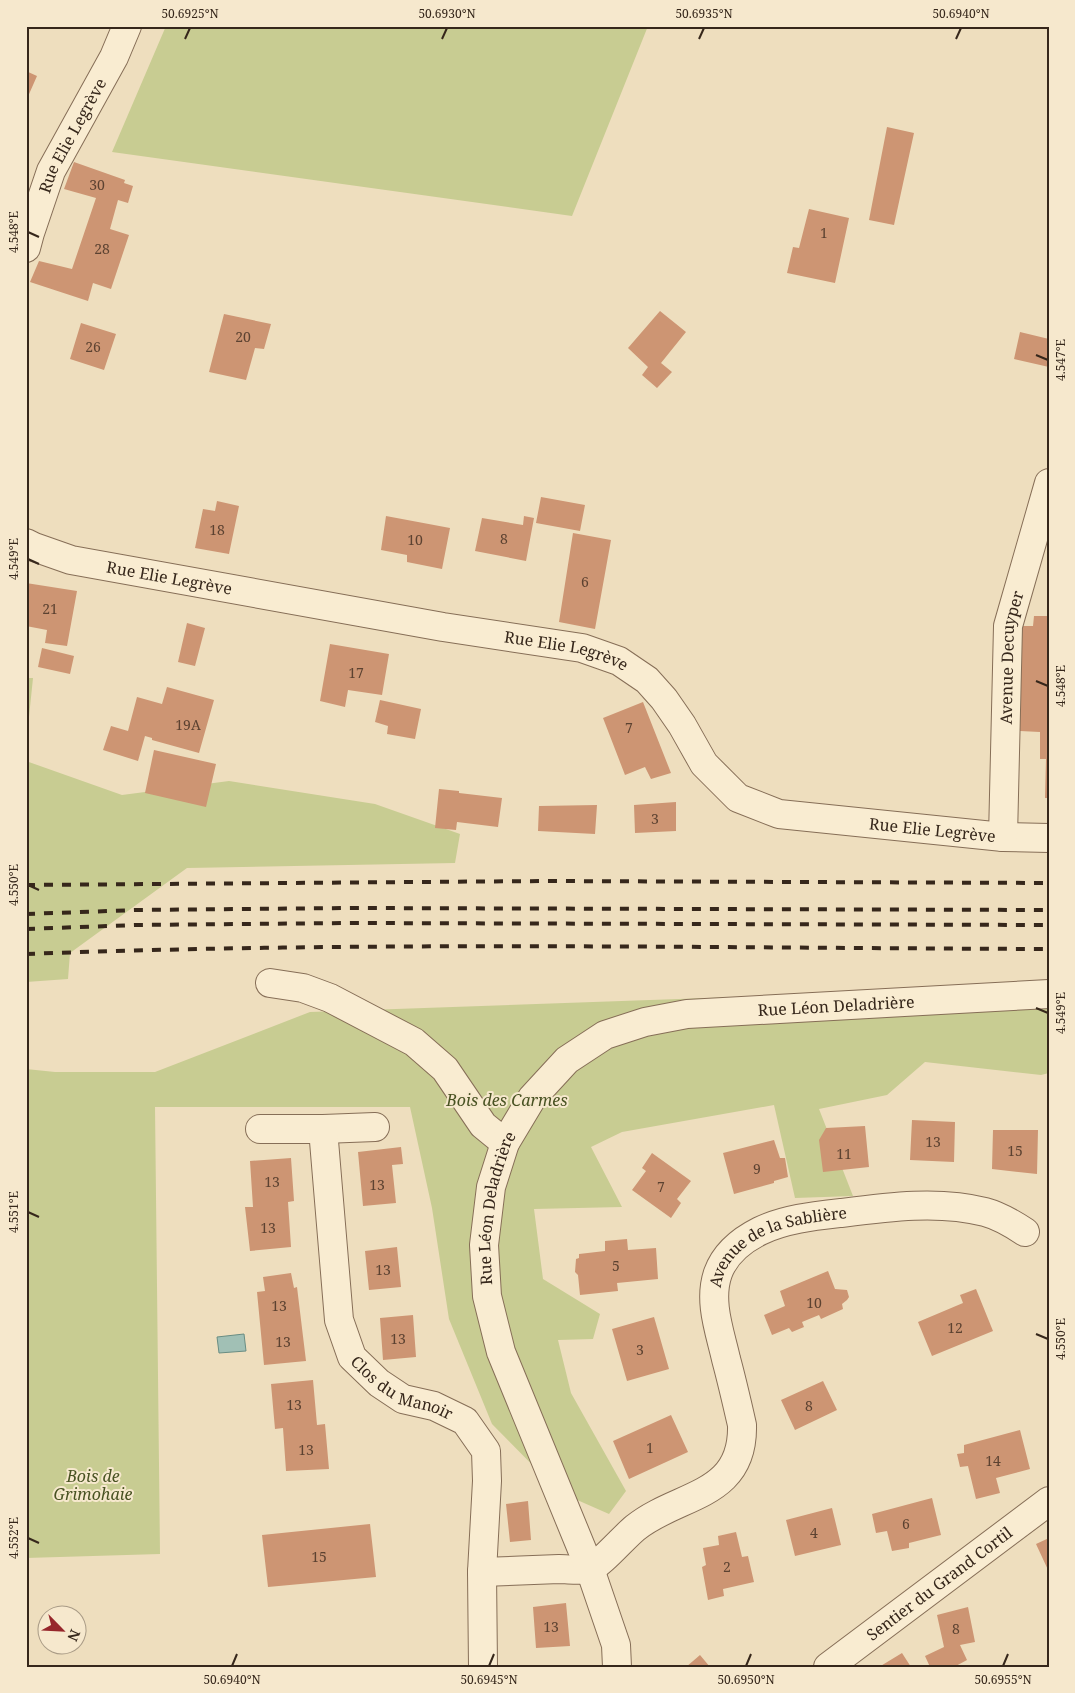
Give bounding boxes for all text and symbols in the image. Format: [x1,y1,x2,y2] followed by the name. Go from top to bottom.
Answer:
[161,5,219,22] text: 50.6925°N
[418,5,476,22] text: 50.6930°N
[675,5,733,22] text: 50.6935°N
[932,5,990,22] text: 50.6940°N
[33,74,111,196] street label: Rue Elie Legrève
[89,175,105,194] house number: 30
[5,211,22,253] text: 4.548°E
[820,223,828,242] house number: 1
[94,239,110,258] house number: 28
[235,327,251,346] house number: 20
[85,337,101,356] house number: 26
[1052,339,1069,381] text: 4.547°E
[209,520,225,539] house number: 18
[500,529,508,548] house number: 8
[407,530,423,549] house number: 10
[5,538,22,580] text: 4.549°E
[105,556,234,600] street label: Rue Elie Legrève
[581,572,589,591] house number: 6
[995,588,1029,725] street label: Avenue Decuyper
[42,599,58,618] house number: 21
[503,625,633,676] street label: Rue Elie Legrève
[348,663,364,682] house number: 17
[1052,665,1069,707] text: 4.548°E
[175,715,201,734] house number: 19A
[625,718,633,737] house number: 7
[651,809,659,828] house number: 3
[868,812,997,847] street label: Rue Elie Legrève
[5,864,22,906] text: 4.550°E
[757,990,915,1021] street label: Rue Léon Deladrière
[1052,992,1069,1034] text: 4.549°E
[445,1089,568,1111] park label: Bois des Carmes
[473,1127,521,1286] street label: Rue Léon Deladrière
[925,1132,941,1151] house number: 13
[1007,1141,1023,1160] house number: 15
[836,1144,852,1163] house number: 11
[753,1159,761,1178] house number: 9
[264,1172,280,1191] house number: 13
[369,1175,385,1194] house number: 13
[657,1177,665,1196] house number: 7
[5,1191,22,1233] text: 4.551°E
[704,1201,848,1289] street label: Avenue de la Sablière
[260,1218,276,1237] house number: 13
[612,1256,620,1275] house number: 5
[375,1260,391,1279] house number: 13
[806,1293,822,1312] house number: 10
[271,1296,287,1315] house number: 13
[947,1318,963,1337] house number: 12
[1052,1318,1069,1360] text: 4.550°E
[390,1329,406,1348] house number: 13
[275,1332,291,1351] house number: 13
[636,1340,644,1359] house number: 3
[346,1351,457,1425] street label: Clos du Manoir
[286,1395,302,1414] house number: 13
[805,1396,813,1415] house number: 8
[646,1438,654,1457] house number: 1
[298,1440,314,1459] house number: 13
[985,1451,1001,1470] house number: 14
[54,1465,133,1505] park label: Bois de Grimohaie
[902,1514,910,1533] house number: 6
[5,1517,22,1559] text: 4.552°E
[862,1522,1017,1646] street label: Sentier du Grand Cortil
[810,1523,818,1542] house number: 4
[311,1547,327,1566] house number: 15
[723,1557,731,1576] house number: 2
[38,1606,88,1656] north arrow
[543,1617,559,1636] house number: 13
[952,1619,960,1638] house number: 8
[63,1627,85,1644] text: N
[203,1671,261,1688] text: 50.6940°N
[460,1671,518,1688] text: 50.6945°N
[717,1671,775,1688] text: 50.6950°N
[974,1671,1032,1688] text: 50.6955°N

